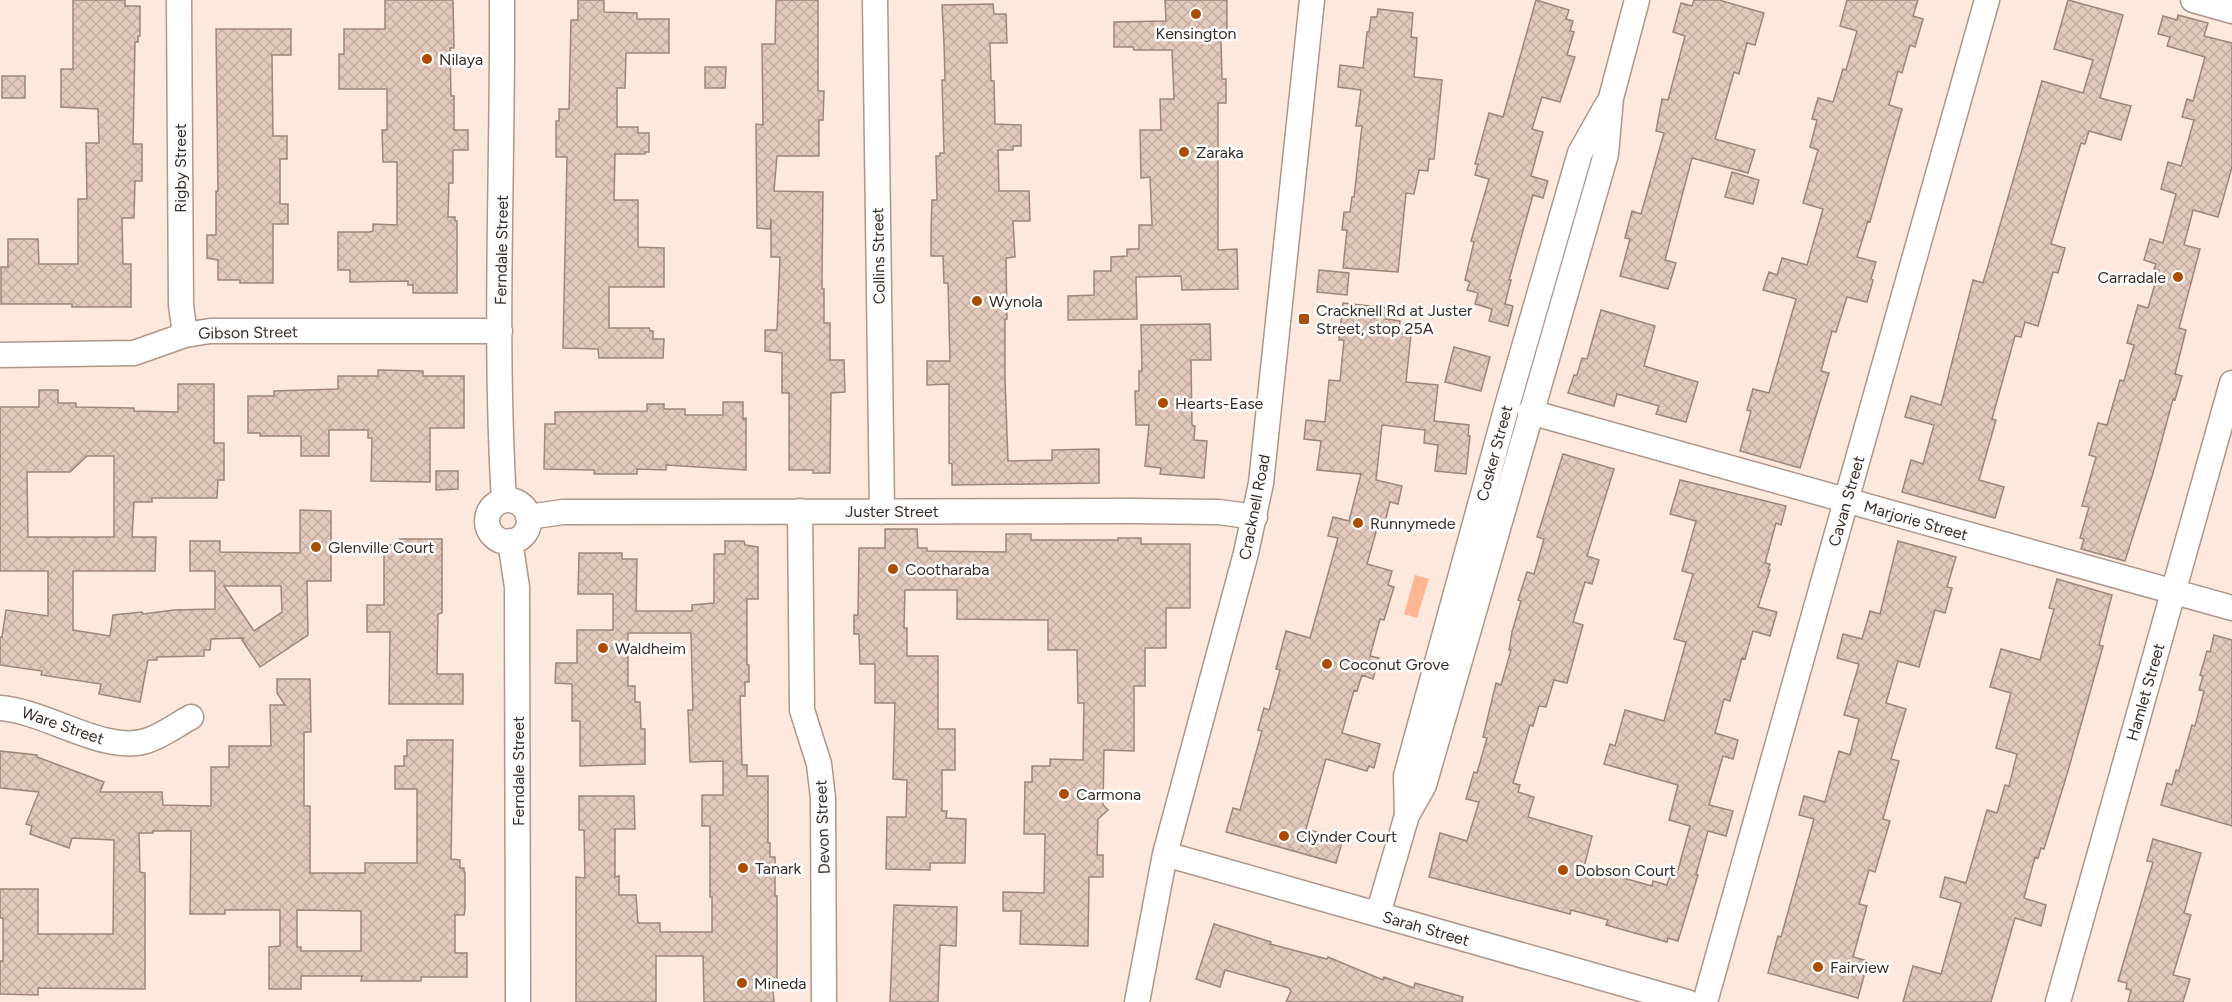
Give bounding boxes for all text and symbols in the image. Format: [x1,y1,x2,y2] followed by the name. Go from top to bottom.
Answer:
[1189,7,1203,21] marker: Kensington
[1156,24,1237,43] place label: Kensington
[439,50,483,69] place label: Nilaya
[420,52,434,66] marker: Nilaya
[171,123,190,213] street label: Rigby Street
[1196,143,1244,162] place label: Zaraka
[1177,145,1191,159] marker: Zaraka
[491,195,512,305] street label: Ferndale Street
[868,207,889,305] street label: Collins Street
[2098,268,2166,287] place label: Carradale
[2171,270,2185,284] marker: Carradale
[989,292,1043,311] place label: Wynola
[970,294,984,308] marker: Wynola
[1316,301,1473,338] place label: Cracknell Rd at Juster Street, stop 25A
[1297,312,1311,326] marker: Cracknell Rd at Juster Street, stop 25A
[198,322,298,343] street label: Gibson Street
[1175,394,1264,413] place label: Hearts-Ease
[1156,396,1170,410] marker: Hearts-Ease
[1473,403,1516,503] street label: Cosker Street
[1235,453,1274,561] street label: Cracknell Road
[1824,454,1869,549] street label: Cavan Street
[1862,497,1970,544] street label: Marjorie Street
[845,502,939,521] street label: Juster Street
[1370,514,1456,533] place label: Runnymede
[1351,516,1365,530] marker: Runnymede
[328,538,434,557] place label: Glenville Court
[309,540,323,554] marker: Glenville Court
[905,560,989,579] place label: Cootharaba
[886,562,900,576] marker: Cootharaba
[615,639,686,658] place label: Waldheim
[596,641,610,655] marker: Waldheim
[2122,641,2169,743] street label: Hamlet Street
[1339,655,1449,674] place label: Coconut Grove
[1320,657,1334,671] marker: Coconut Grove
[19,703,106,748] street label: Ware Street
[509,716,528,826] street label: Ferndale Street
[811,779,834,875] street label: Devon Street
[1076,785,1141,804] place label: Carmona
[1057,787,1071,801] marker: Carmona
[1296,827,1397,846] place label: Clynder Court
[1277,829,1291,843] marker: Clynder Court
[755,859,802,878] place label: Tanark
[736,861,750,875] marker: Tanark
[1575,861,1675,880] place label: Dobson Court
[1556,863,1570,877] marker: Dobson Court
[1380,907,1471,950] street label: Sarah Street
[1830,958,1889,977] place label: Fairview
[1811,960,1825,974] marker: Fairview
[754,974,806,993] place label: Mineda
[735,976,749,990] marker: Mineda

